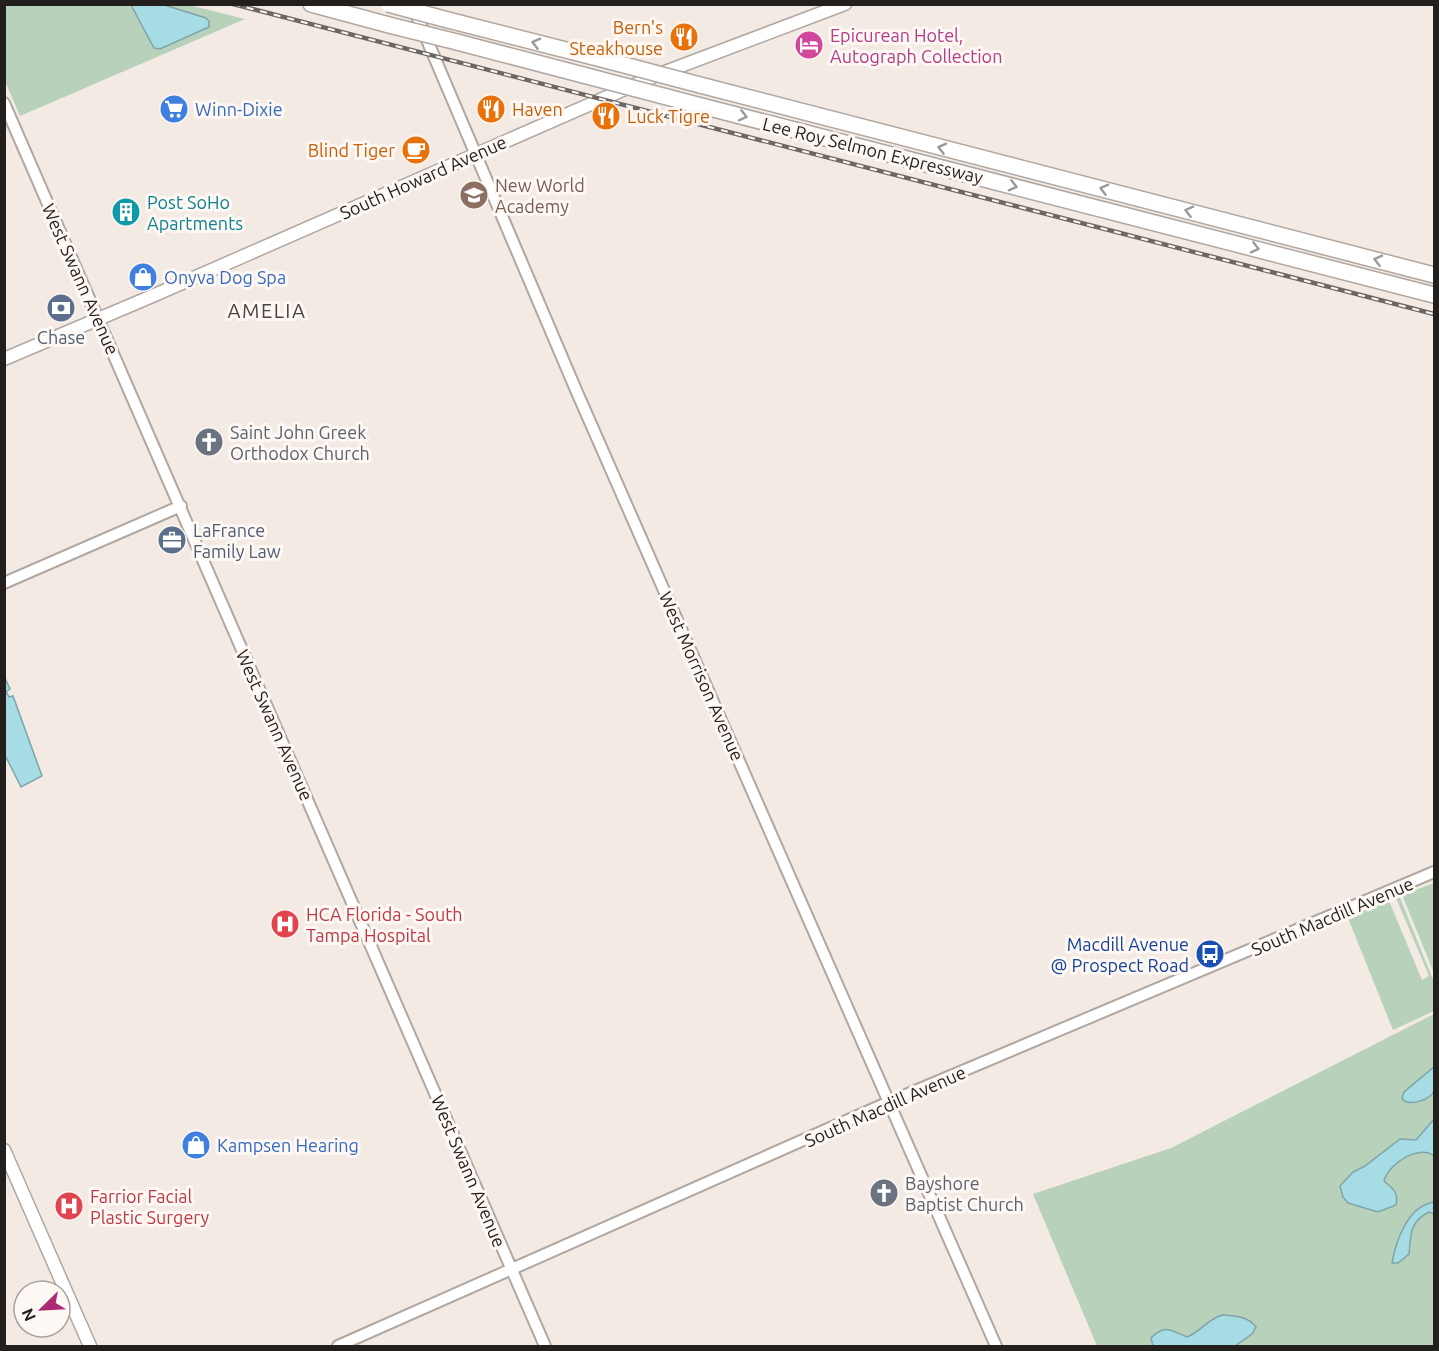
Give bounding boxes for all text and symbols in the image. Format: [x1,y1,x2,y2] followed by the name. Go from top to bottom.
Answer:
[569,17,663,58] place label: Bern's Steakhouse
[668,21,700,53] restaurant icon: Bern's Steakhouse
[830,25,1002,66] place label: Epicurean Hotel, Autograph Collection
[793,29,825,61] hotel icon: Epicurean Hotel, Autograph Collection
[531,37,541,50] one-way arrow
[158,93,190,125] supermarket icon: Winn-Dixie
[475,93,507,125] restaurant icon: Haven
[195,99,283,119] place label: Winn-Dixie
[512,99,563,119] place label: Haven
[590,100,622,132] restaurant icon: Luck Tigre
[627,106,710,126] place label: Luck Tigre
[738,109,748,122] one-way arrow
[761,113,986,187] street label: Lee Roy Selmon Expressway
[337,131,509,223] street label: South Howard Avenue
[400,134,432,166] cafe icon: Blind Tiger
[308,140,395,160] place label: Blind Tiger
[938,142,948,155] one-way arrow
[495,175,585,216] place label: New World Academy
[458,179,490,211] school or university icon: New World Academy
[1007,179,1018,191] one-way arrow
[1099,184,1109,197] one-way arrow
[147,192,243,233] place label: Post SoHo Apartments
[110,196,142,228] building icon: Post SoHo Apartments
[39,200,123,358] street label: West Swann Avenue
[1184,206,1194,219] one-way arrow
[1250,241,1260,254] one-way arrow
[1373,255,1384,267] one-way arrow
[127,261,159,293] shop icon: Onyva Dog Spa
[164,267,286,287] place label: Onyva Dog Spa
[45,292,77,324] bank icon: Chase
[228,299,306,322] district label: AMELIA
[37,327,85,347] place label: Chase
[230,422,370,463] place label: Saint John Greek Orthodox Church
[193,426,225,458] church icon: Saint John Greek Orthodox Church
[193,520,281,561] place label: LaFrance Family Law
[156,524,188,556] office icon: LaFrance Family Law
[656,588,748,764] street label: West Morrison Avenue
[233,646,317,804] street label: West Swann Avenue
[1248,873,1416,959] street label: South Macdill Avenue
[306,904,463,945] place label: HCA Florida - South Tampa Hospital
[269,908,301,940] hospital icon: HCA Florida - South Tampa Hospital
[1050,934,1189,975] place label: Macdill Avenue @ Prospect Road
[1194,938,1226,970] bus stop icon: Macdill Avenue @ Prospect Road
[801,1061,969,1151] street label: South Macdill Avenue
[428,1092,510,1250] street label: West Swann Avenue
[180,1129,212,1161] shop icon: Kampsen Hearing
[217,1135,359,1155] place label: Kampsen Hearing
[905,1173,1024,1214] place label: Bayshore Baptist Church
[868,1177,900,1209] church icon: Bayshore Baptist Church
[90,1186,210,1227] place label: Farrior Facial Plastic Surgery
[53,1190,85,1222] hospital icon: Farrior Facial Plastic Surgery
[12,1279,72,1339] north arrow
[18,1306,39,1324] text: N

